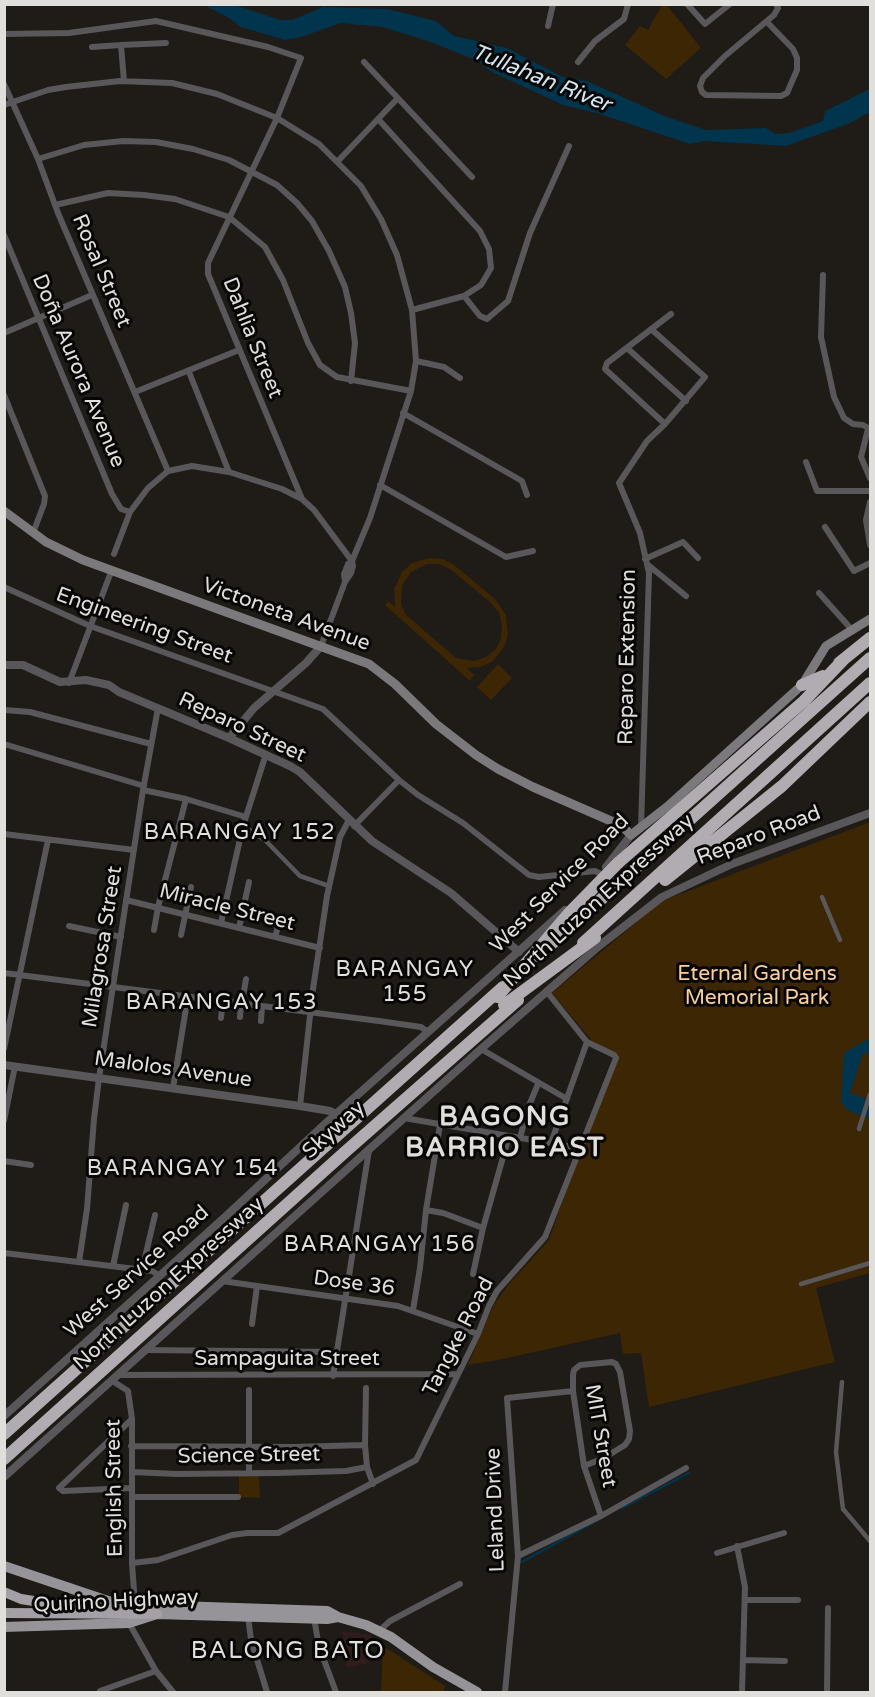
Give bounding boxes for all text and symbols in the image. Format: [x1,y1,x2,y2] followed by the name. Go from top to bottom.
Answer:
[468,39,614,119] water label: Tullahan River
[66,211,136,331] street label: Rosal Street
[26,271,130,471] street label: Doña Aurora Avenue
[216,274,288,402] street label: Dahlia Street
[614,569,642,745] street label: Reparo Extension
[199,573,373,657] street label: Victoneta Avenue
[52,582,236,670] street label: Engineering Street
[174,687,310,769] street label: Reparo Street
[694,801,824,871] street label: Reparo Road
[485,809,635,959] street label: West Service Road
[499,809,699,993] street label: North Luzon Expressway
[144,820,336,846] district label: BARANGAY 152
[78,864,128,1030] street label: Milagrosa Street
[157,879,297,937] street label: Miracle Street
[335,957,475,1008] district label: BARANGAY 155
[677,961,837,1011] park label: Eternal Gardens Memorial Park
[126,990,318,1016] district label: BARANGAY 153
[93,1046,253,1094] street label: Malolos Avenue
[298,1096,370,1164] street label: Skyway
[405,1102,605,1165] district label: BAGONG BARRIO EAST
[87,1156,279,1182] district label: BARANGAY 154
[69,1192,269,1376] street label: North Luzon Expressway
[59,1200,215,1344] street label: West Service Road
[284,1232,476,1258] district label: BARANGAY 156
[312,1266,396,1302] street label: Dose 36
[418,1273,500,1401] street label: Tangke Road
[194,1346,380,1372] street label: Sampaguita Street
[579,1382,621,1490] street label: MIT Street
[101,1419,129,1557] street label: English Street
[178,1442,320,1470] street label: Science Street
[481,1447,511,1573] street label: Leland Drive
[33,1585,199,1619] street label: Quirino Highway
[191,1638,385,1666] district label: BALONG BATO

